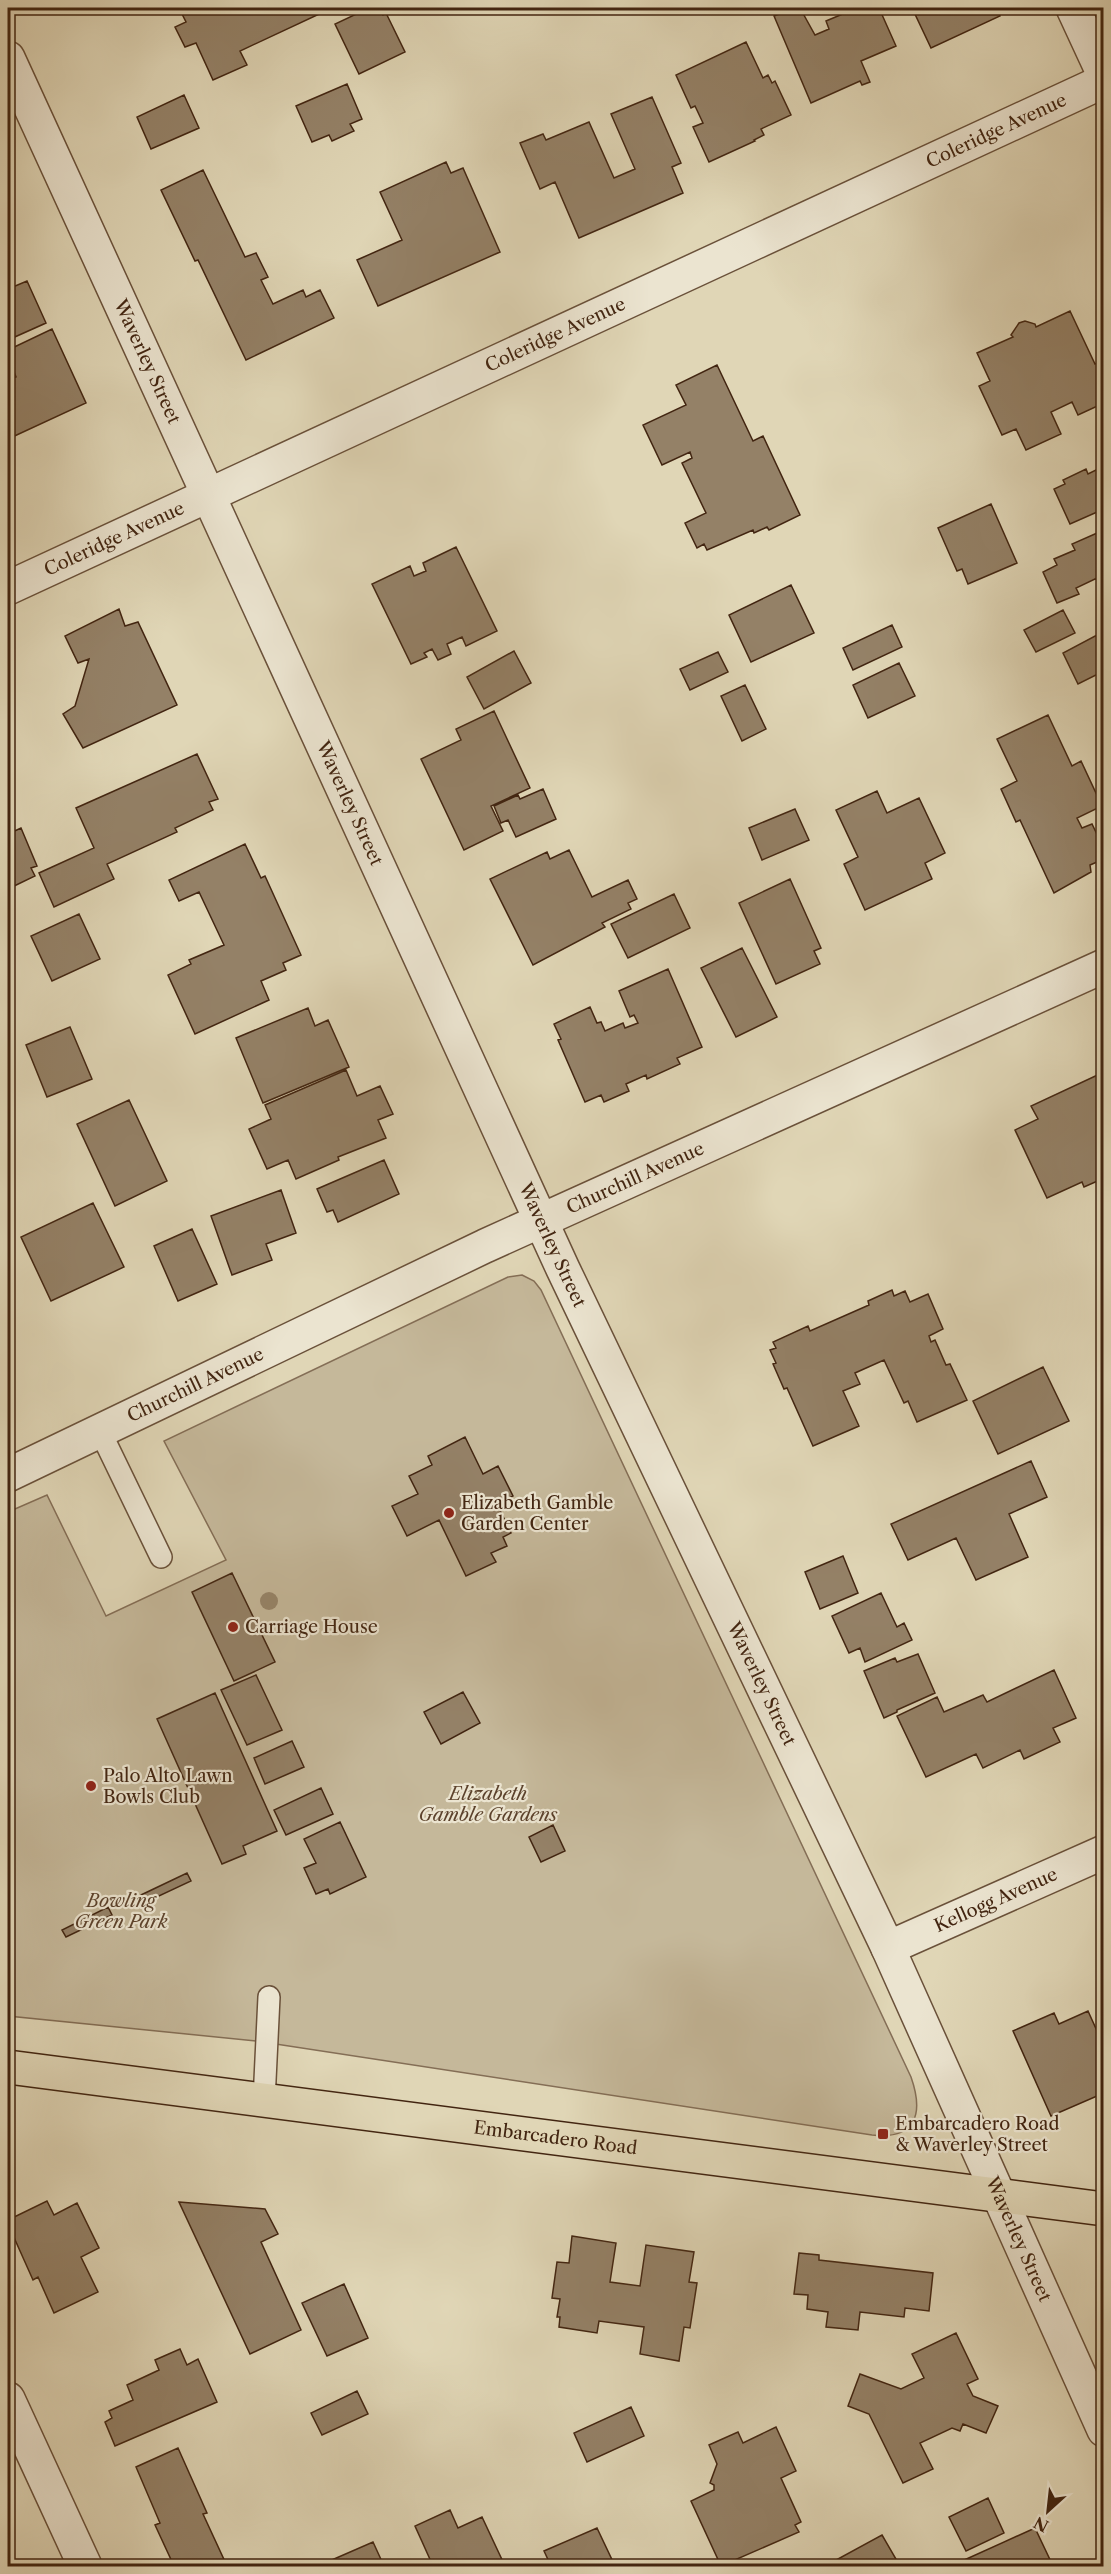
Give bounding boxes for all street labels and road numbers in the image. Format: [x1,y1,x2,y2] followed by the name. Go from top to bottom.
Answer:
[923,89,1070,173] street label: Coleridge Avenue
[482,293,629,377] street label: Coleridge Avenue
[109,295,185,428] street label: Waverley Street
[41,497,188,581] street label: Coleridge Avenue
[311,737,388,870] street label: Waverley Street
[563,1137,707,1219] street label: Churchill Avenue
[514,1179,591,1311] street label: Waverley Street
[124,1343,267,1427] street label: Churchill Avenue
[722,1617,801,1750] street label: Waverley Street
[931,1863,1061,1937] street label: Kellogg Avenue
[472,2116,639,2159] street label: Embarcadero Road
[981,2172,1056,2306] street label: Waverley Street

